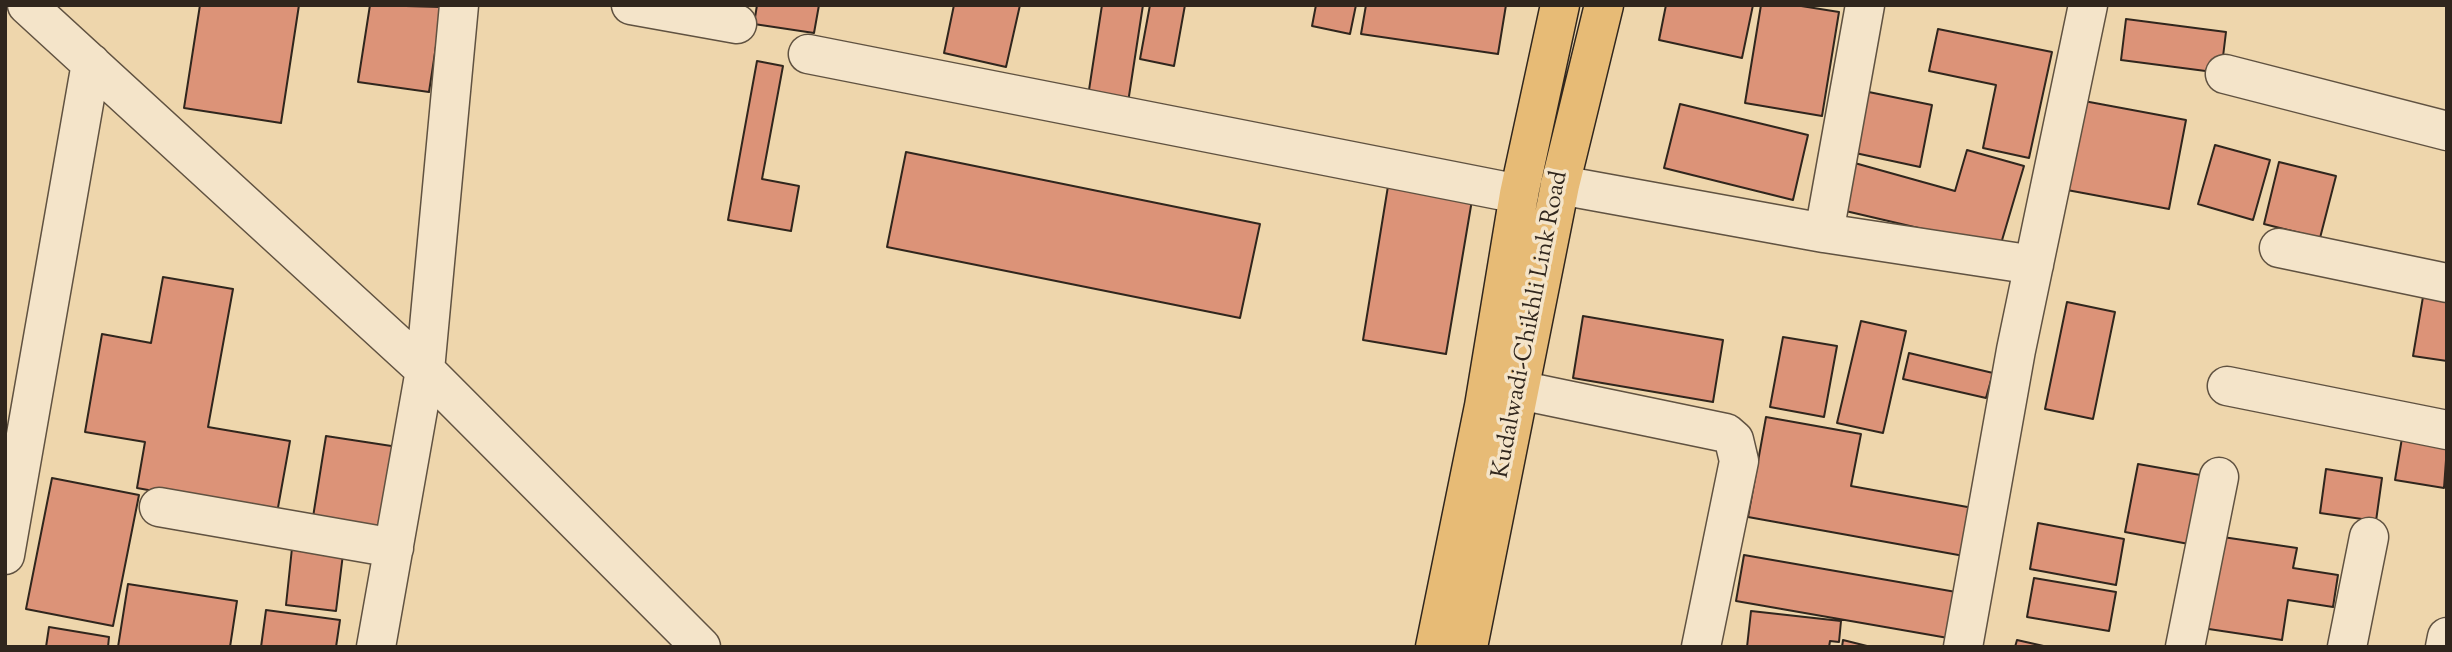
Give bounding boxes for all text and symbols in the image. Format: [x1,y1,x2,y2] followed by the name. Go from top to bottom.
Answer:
[1488,169,1576,481] street label: Kudalwadi-Chikhli Link Road

